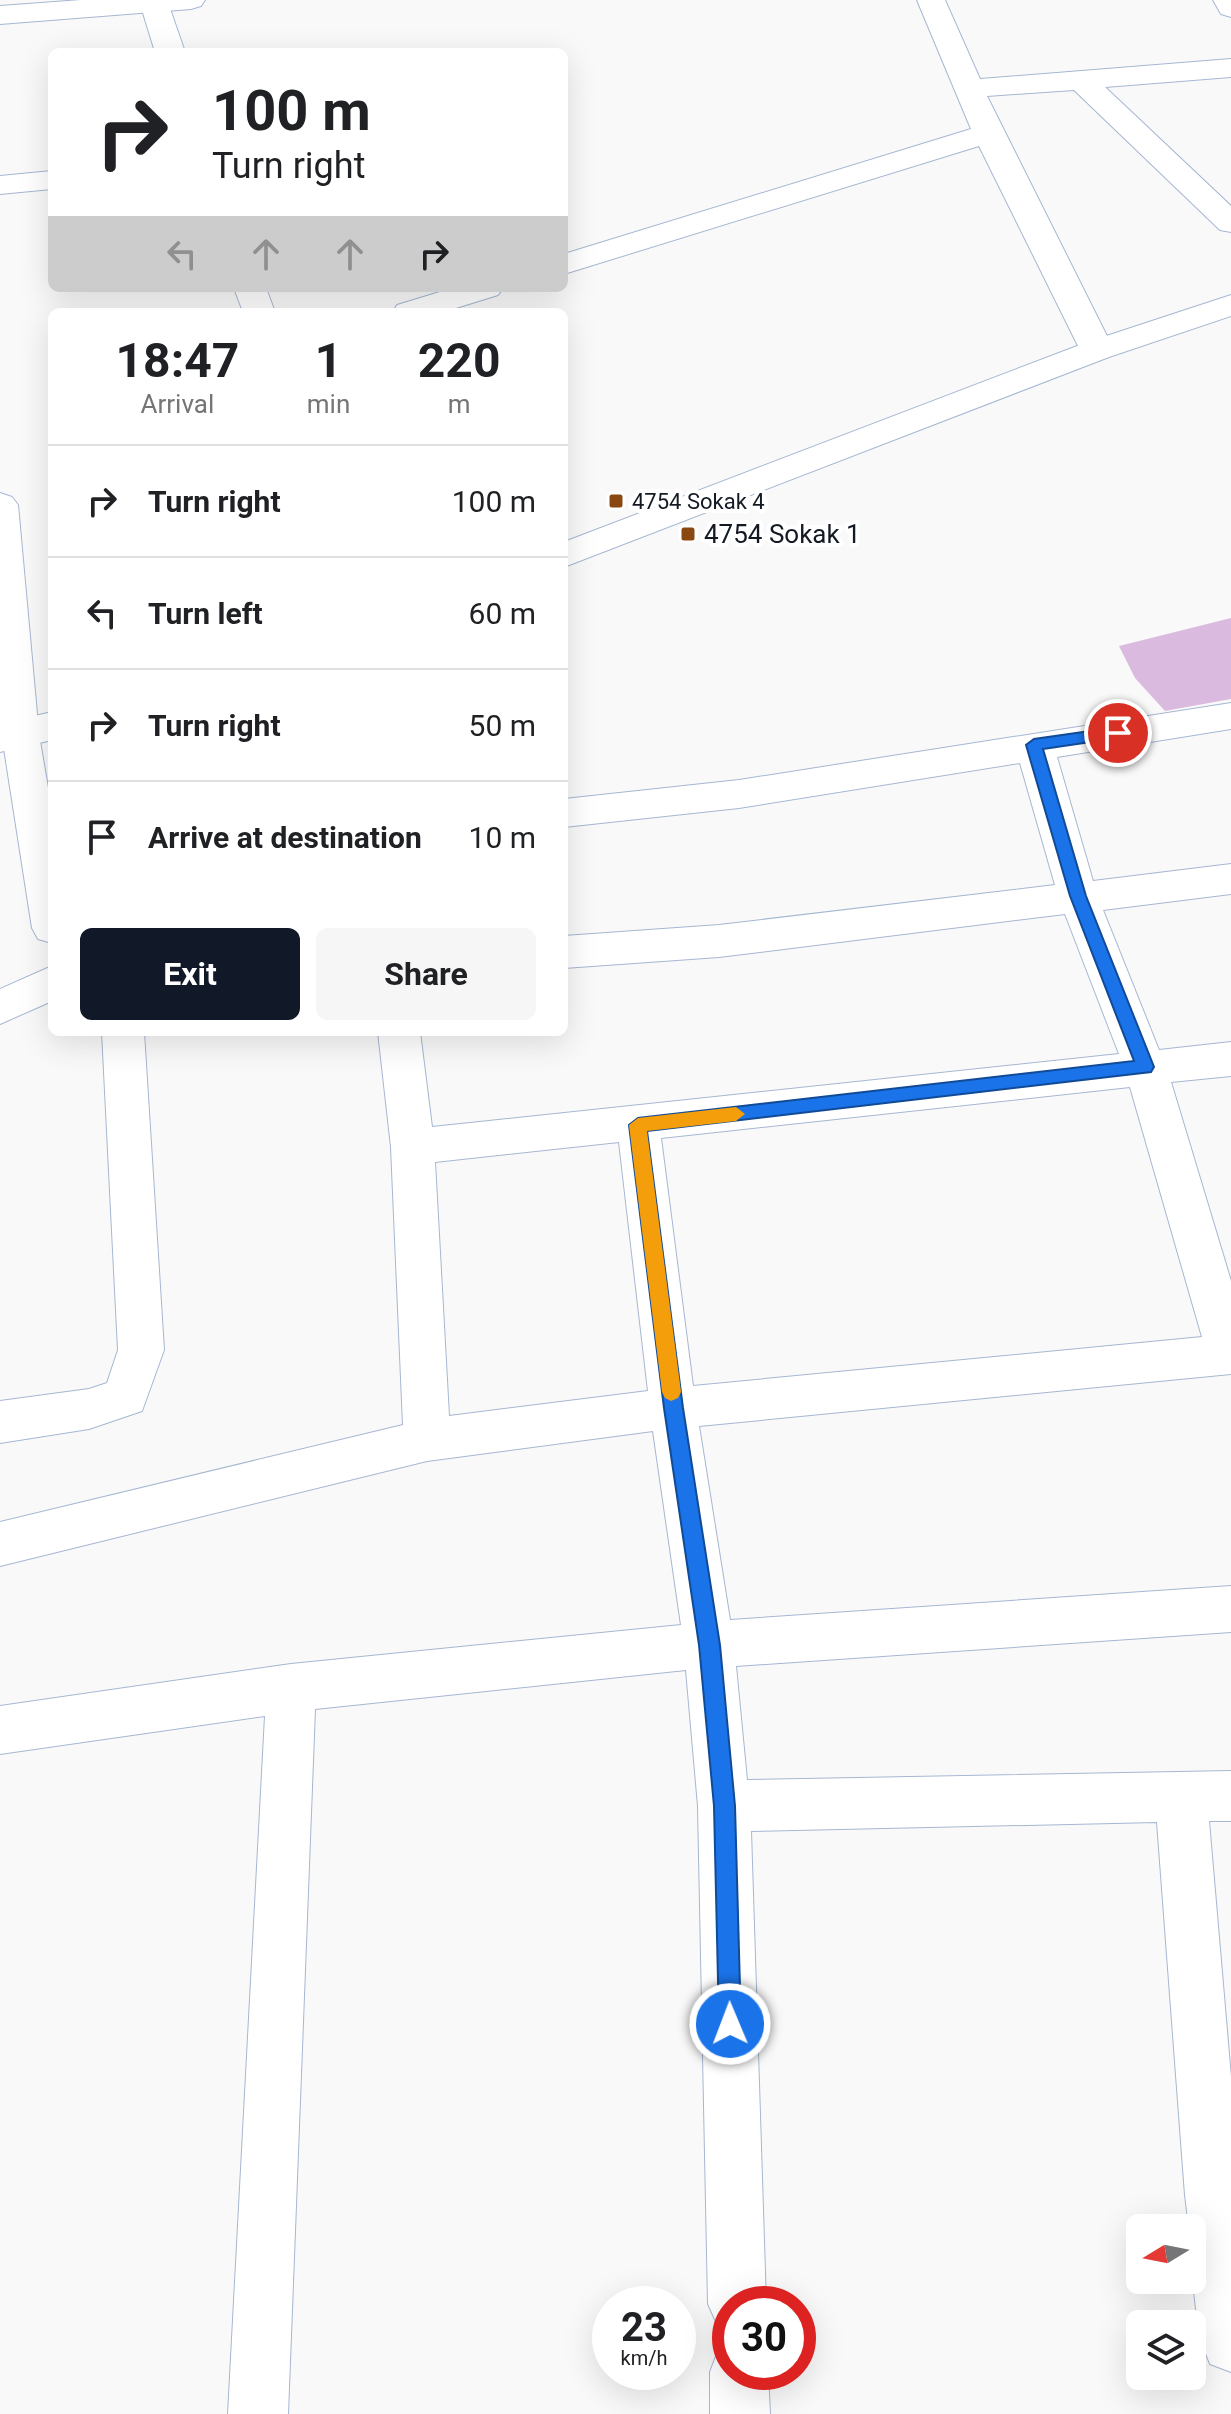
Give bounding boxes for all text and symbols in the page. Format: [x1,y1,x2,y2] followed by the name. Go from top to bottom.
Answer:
[212,78,371,144] text: 100 m
[80,80,184,184] icon: right
[212,145,365,187] text: Turn right
[160,232,204,276] icon: left
[244,232,288,276] icon: ahead
[328,232,372,276] icon: ahead
[412,232,456,276] icon: right
[116,332,239,389] text: 18:47
[315,332,342,389] text: 1
[418,332,500,389] text: 220
[141,389,214,419] text: Arrival
[307,389,350,419] text: min
[448,389,471,419] text: m
[80,479,124,523] icon: right
[148,484,281,519] text: Turn right
[452,484,536,519] text: 100 m
[632,489,765,514] place label: 4754 Sokak 4
[607,492,625,510] marker: 4754 Sokak 4
[704,519,861,549] place label: 4754 Sokak 1
[679,525,697,543] marker: 4754 Sokak 1
[80,591,124,635] icon: left
[148,596,263,631] text: Turn left
[469,596,536,631] text: 60 m
[1084,699,1152,767] pin
[80,703,124,747] icon: right
[148,708,281,743] text: Turn right
[469,708,536,743] text: 50 m
[1096,711,1140,755] icon: arrive
[80,815,124,859] icon: arrive
[148,820,422,855] text: Arrive at destination
[469,820,536,855] text: 10 m
[80,928,300,1020] button: Exit
[316,928,536,1020] button: Share
[688,1982,772,2066] position arrow
[1126,2214,1206,2294] north arrow
[1126,2214,1206,2390] map controls
[712,2286,816,2390] speed limit sign: 30
[621,2304,667,2351] text: 23
[1126,2310,1206,2390] button: layers
[621,2346,667,2370] text: km/h

